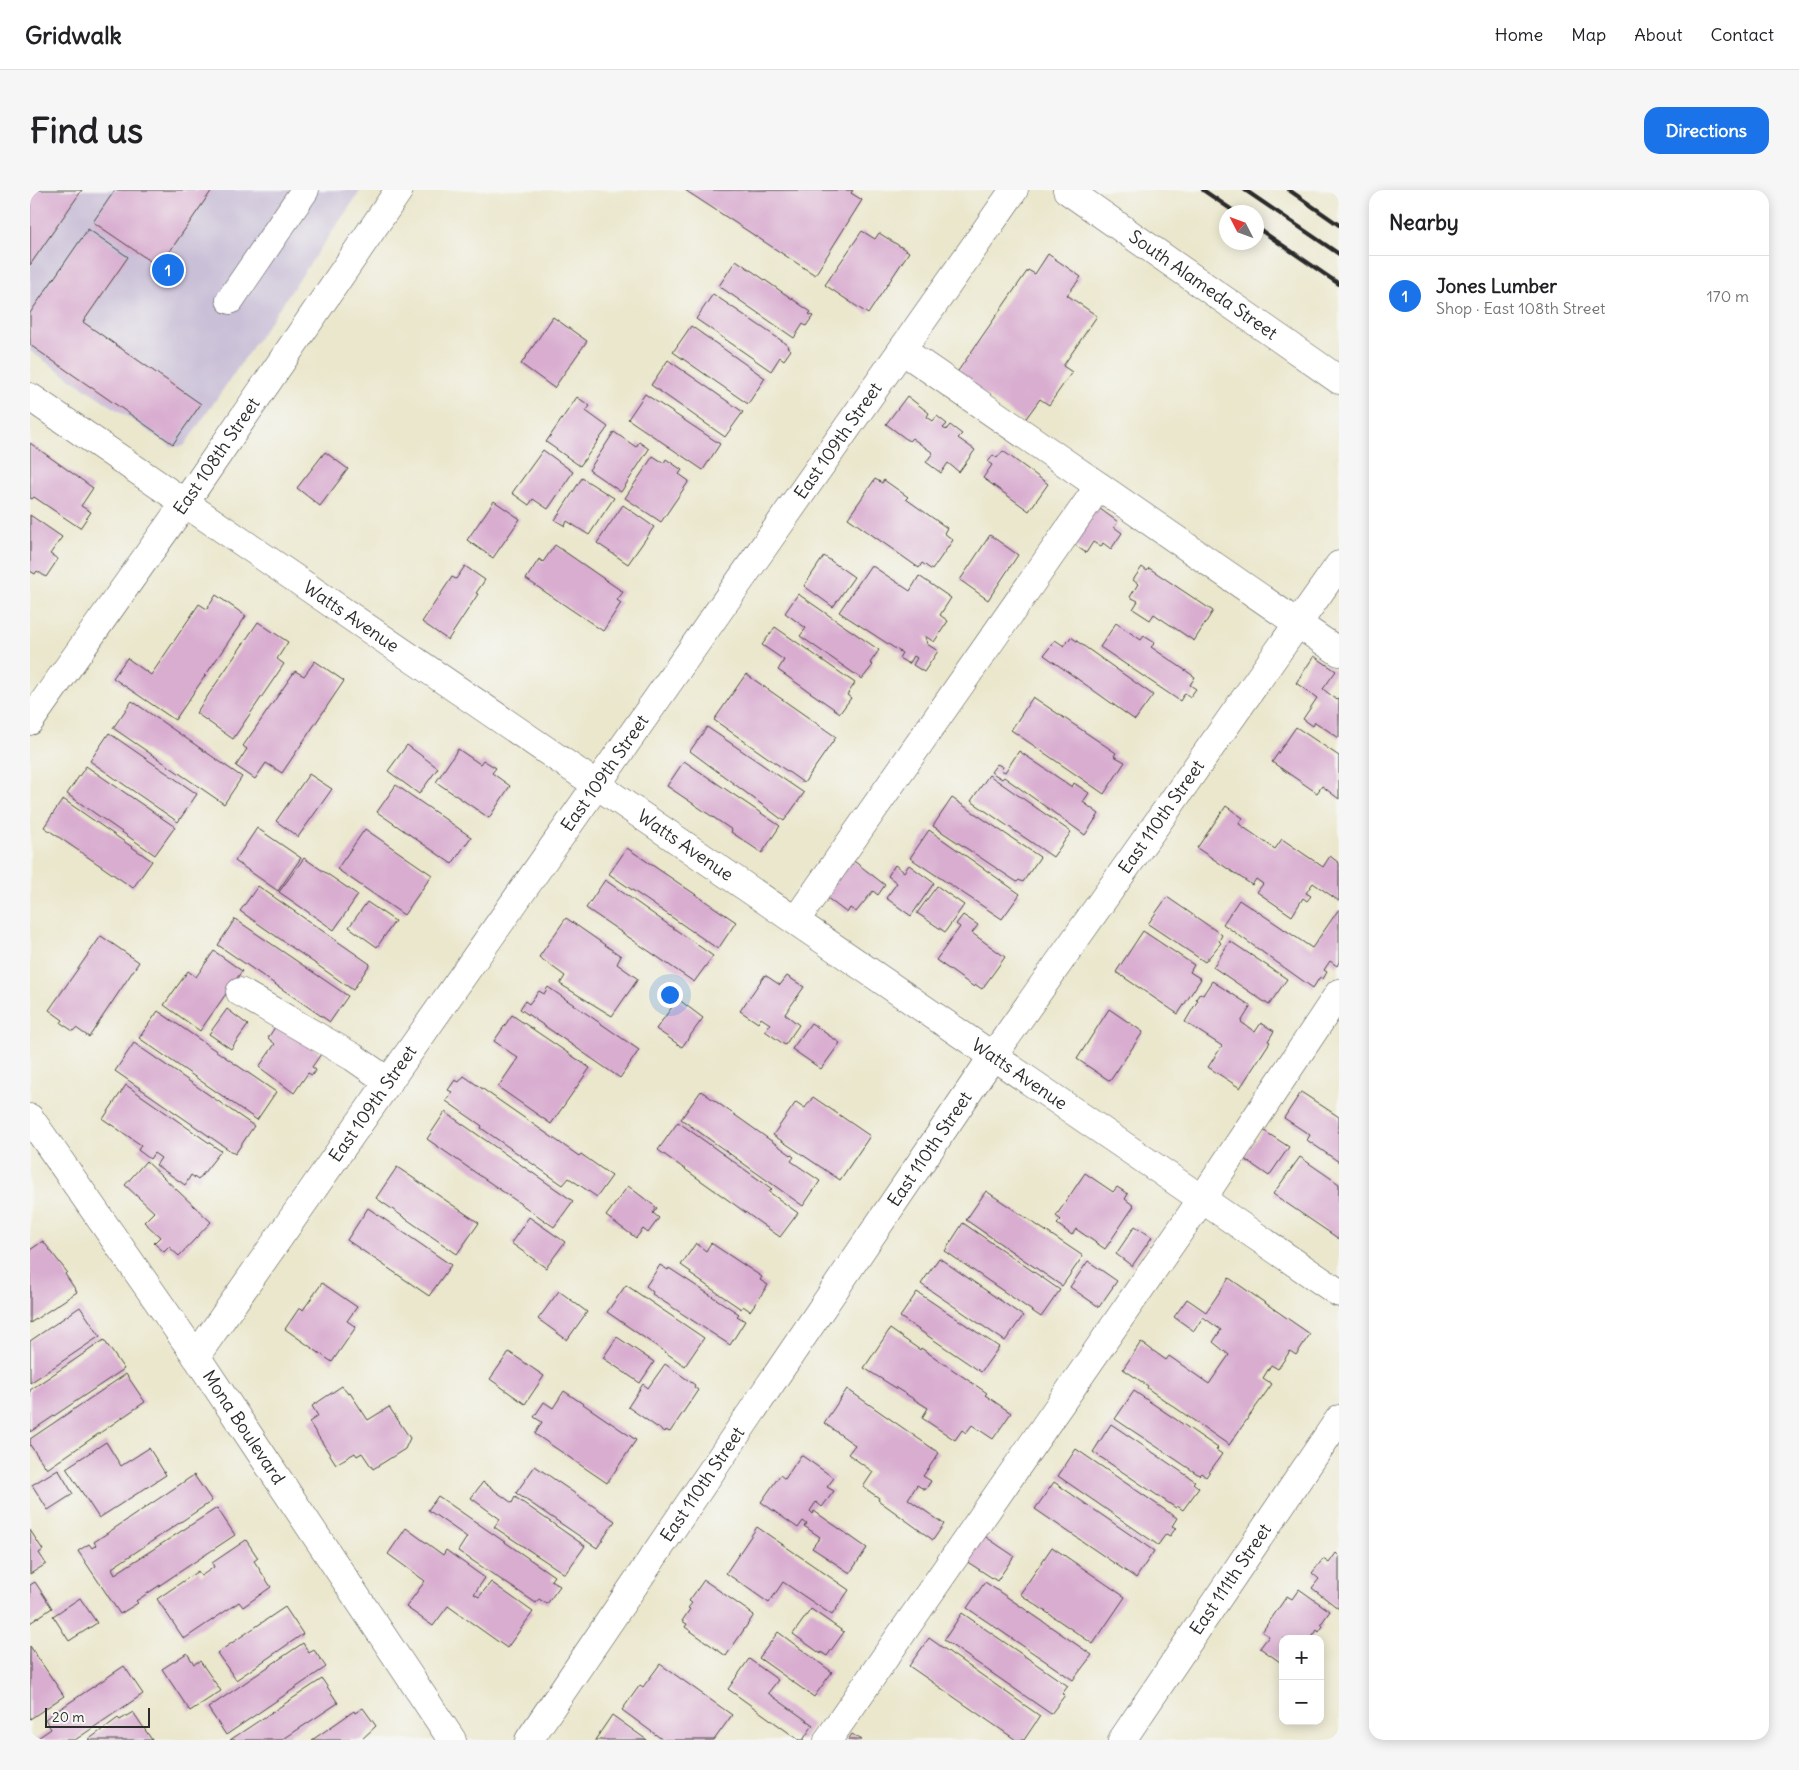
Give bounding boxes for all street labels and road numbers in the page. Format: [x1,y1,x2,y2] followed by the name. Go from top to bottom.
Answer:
[1125,225,1282,344] street label: South Alameda Street
[789,378,887,503] street label: East 109th Street
[168,393,265,519] street label: East 108th Street
[299,575,404,657] street label: Watts Avenue
[556,710,653,836] street label: East 109th Street
[1113,755,1209,878] street label: East 110th Street
[633,804,738,886] street label: Watts Avenue
[967,1033,1072,1115] street label: Watts Avenue
[324,1041,421,1166] street label: East 109th Street
[882,1087,977,1211] street label: East 110th Street
[198,1366,291,1489] street label: Mona Boulevard
[655,1422,749,1546] street label: East 110th Street
[1184,1519,1276,1639] street label: East 111th Street

